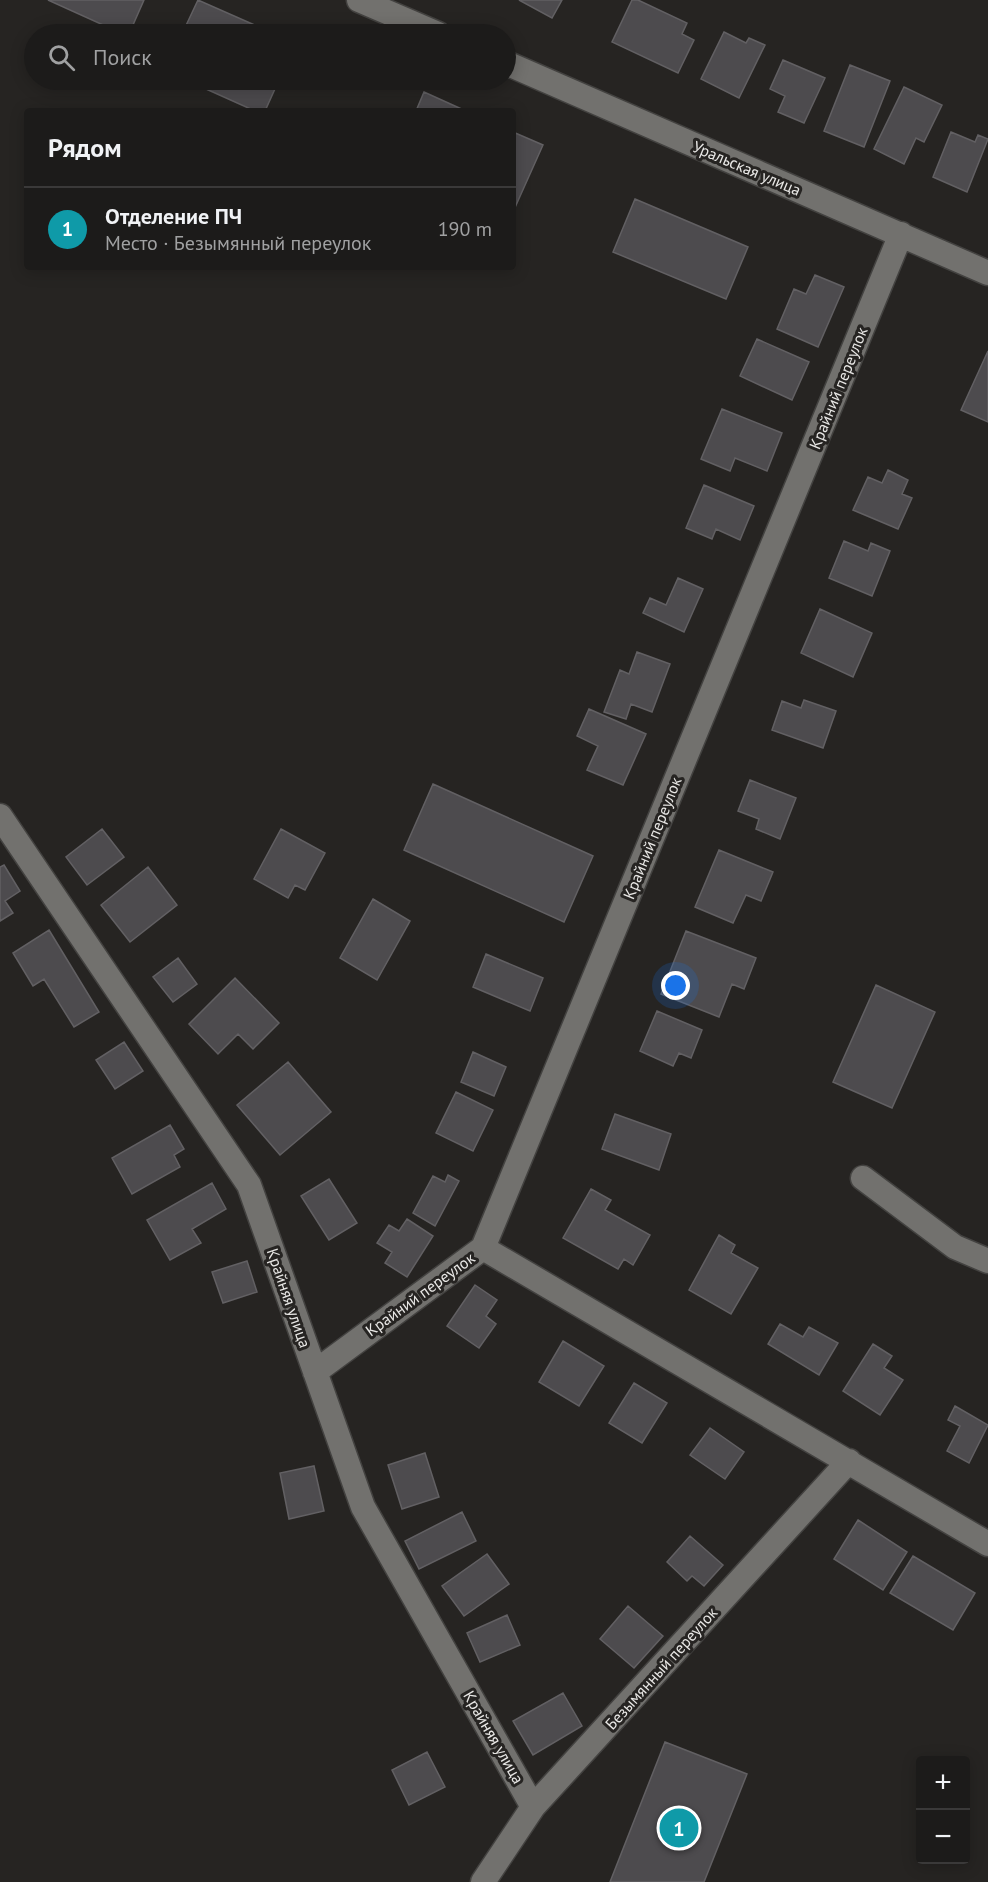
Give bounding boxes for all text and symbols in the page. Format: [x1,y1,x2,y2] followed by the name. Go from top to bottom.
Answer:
[24,24,516,90] search box
[45,41,78,74] icon: search
[93,43,152,71] text: Поиск
[48,131,122,164] text: Рядом
[690,136,804,200] street label: Уральская улица
[105,202,242,230] text: Отделение ПЧ
[62,216,73,242] text: 1
[438,216,492,242] text: 190 m
[105,230,371,256] text: Место · Безымянный переулок
[804,324,872,452] street label: Крайний переулок
[618,774,686,902] street label: Крайний переулок
[661,971,690,1000] your location
[263,1246,315,1350] street label: Крайняя улица
[361,1247,479,1340] street label: Крайний переулок
[601,1602,722,1733] street label: Безымянный переулок
[459,1687,529,1787] street label: Крайняя улица
[916,1756,970,1864] map controls
[916,1756,970,1810] button: +
[660,1806,698,1850] pin: 1
[916,1810,970,1864] button: −

